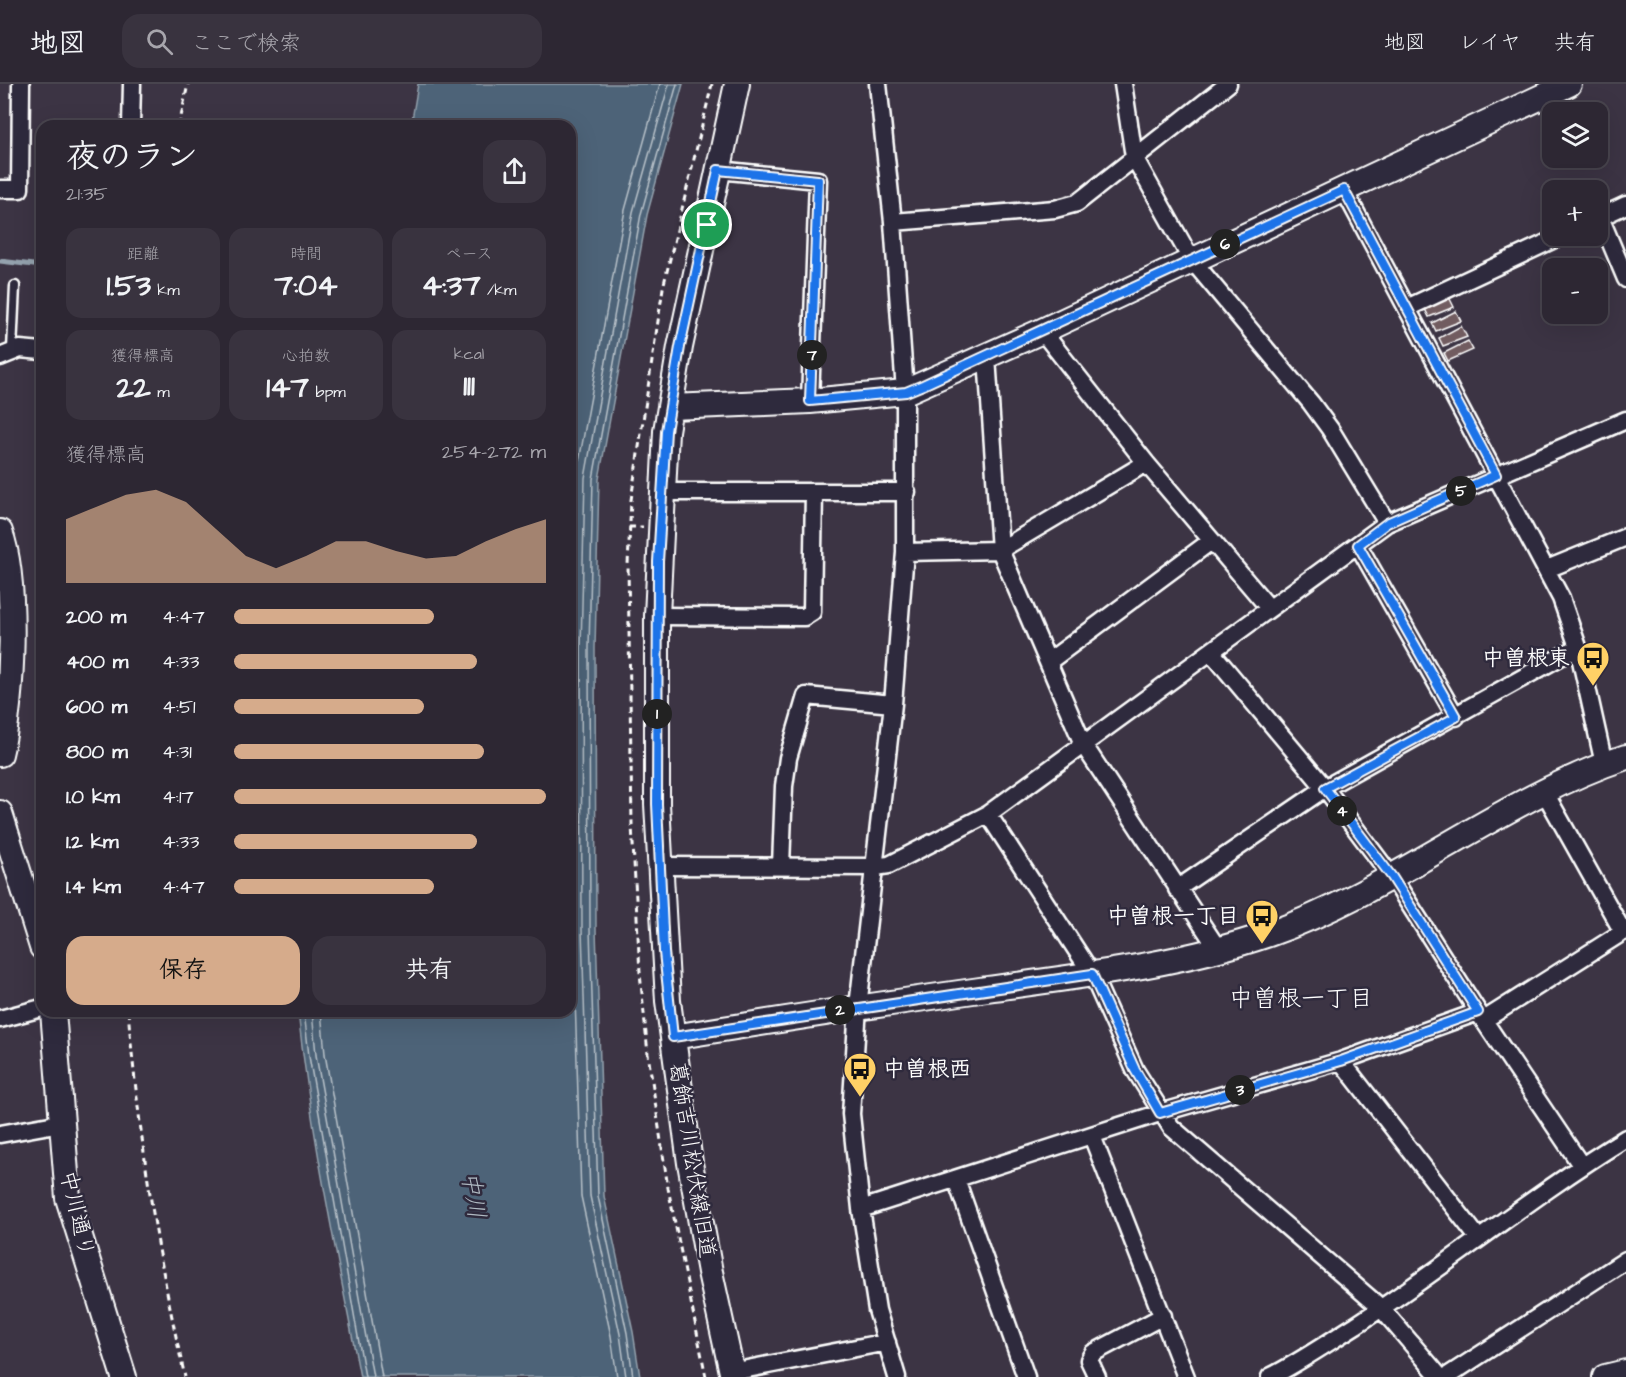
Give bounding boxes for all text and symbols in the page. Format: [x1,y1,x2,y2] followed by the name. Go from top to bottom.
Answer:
[122,14,542,68] search box
[30,24,86,63] text: 地図
[143,25,176,58] icon: search
[191,28,301,59] text: ここで検索
[1384,28,1426,57] text: 地図
[1459,28,1521,57] text: レイヤ
[1554,28,1596,57] text: 共有
[1542,102,1608,324] map controls
[1542,102,1608,168] button: layers
[66,134,198,180] text: 夜のラン
[483,140,546,203] button: share
[66,180,108,208] text: 21:35
[1542,180,1608,246] button: +
[681,199,732,250] pin
[690,208,723,241] icon: arrive
[1210,229,1240,259] pin: 6
[1220,233,1230,255] text: 6
[127,243,159,265] text: 距離
[290,243,322,265] text: 時間
[445,243,493,265] text: ペース
[1542,258,1608,324] button: −
[106,265,151,307] text: 1.53
[275,265,337,307] text: 7:04
[421,265,481,307] text: 4:37
[151,279,180,301] text: km
[481,279,517,301] text: /km
[797,340,827,370] pin: 7
[454,343,484,365] text: kcal
[807,344,817,366] text: 7
[111,345,175,367] text: 獲得標高
[282,345,330,367] text: 心拍数
[463,365,475,407] text: 111
[116,367,151,409] text: 22
[266,367,309,409] text: 147
[151,381,170,403] text: m
[309,381,346,403] text: bpm
[442,438,546,466] text: 254–272 m
[66,441,146,469] text: 獲得標高
[1446,476,1476,506] pin: 5
[1455,480,1467,502] text: 5
[66,603,126,631] text: 200 m
[162,603,205,631] text: 4:47
[1575,640,1611,687] bus stop icon: 中曽根東
[1482,643,1570,674] place label: 中曽根東
[66,648,128,676] text: 400 m
[162,648,199,676] text: 4:33
[66,693,127,721] text: 600 m
[162,693,196,721] text: 4:51
[642,699,672,729] pin: 1
[656,703,658,725] text: 1
[66,738,128,766] text: 800 m
[162,738,192,766] text: 4:31
[66,783,120,811] text: 1.0 km
[162,783,194,811] text: 4:17
[1327,796,1357,826] pin: 4
[1337,800,1347,822] text: 4
[66,828,119,856] text: 1.2 km
[162,828,199,856] text: 4:33
[66,873,121,901] text: 1.4 km
[162,873,205,901] text: 4:47
[1244,898,1280,945] bus stop icon: 中曽根一丁目
[1107,901,1239,932] place label: 中曽根一丁目
[66,936,300,1005] button: 保存
[312,936,546,1005] button: 共有
[1229,982,1373,1016] district label: 中曽根一丁目
[825,995,855,1025] pin: 2
[835,999,845,1021] text: 2
[842,1051,878,1098] bus stop icon: 中曽根西
[883,1054,971,1085] place label: 中曽根西
[661,1060,723,1260] street label: 葛飾吉川松伏線旧道
[1225,1075,1255,1105] pin: 3
[1236,1079,1244,1101] text: 3
[52,1168,102,1260] street label: 中川通り
[452,1169,494,1221] water label: 中川

